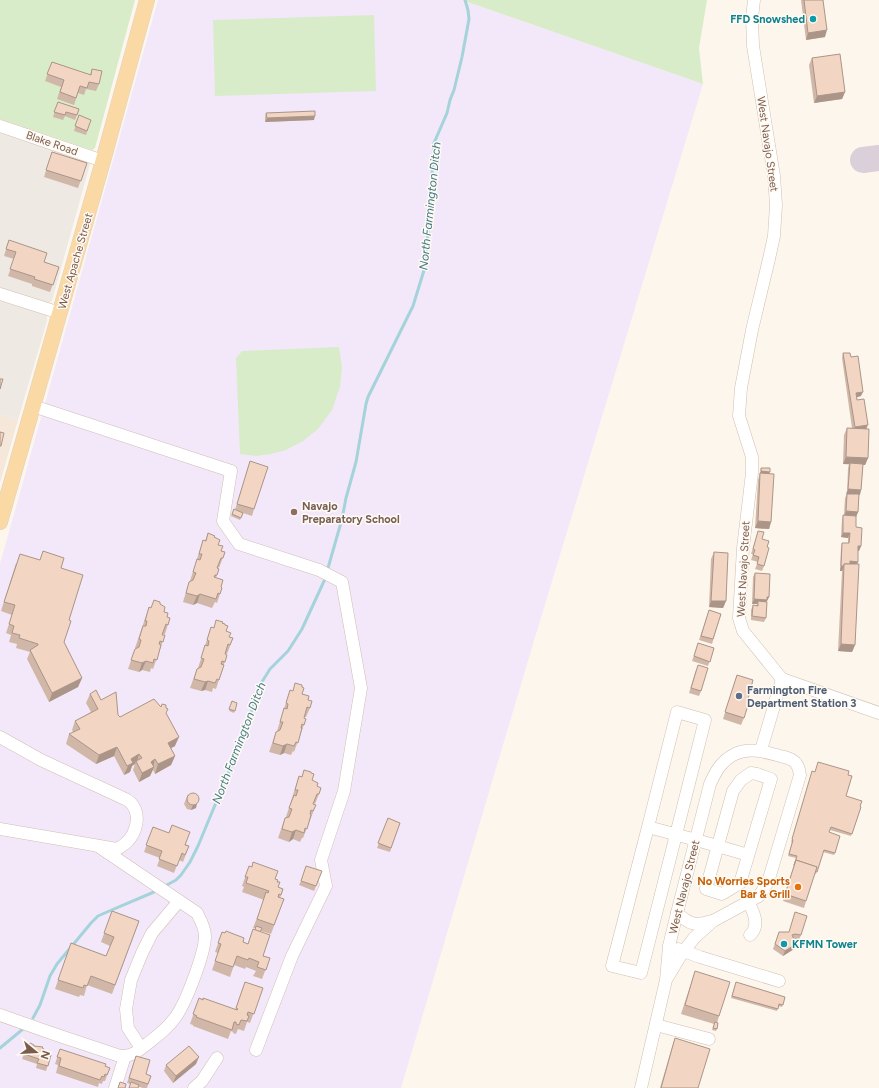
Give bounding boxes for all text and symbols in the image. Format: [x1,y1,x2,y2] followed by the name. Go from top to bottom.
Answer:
[730,13,805,26] place label: FFD Snowshed
[808,14,818,24] marker: FFD Snowshed
[754,96,781,193] street label: West Navajo Street
[24,129,79,158] street label: Blake Road
[416,141,444,271] water label: North Farmington Ditch
[56,212,95,311] street label: West Apache Street
[302,500,400,526] place label: Navajo Preparatory School
[289,507,299,517] marker: Navajo Preparatory School
[734,521,753,617] street label: West Navajo Street
[209,680,269,806] water label: North Farmington Ditch
[747,684,856,710] place label: Farmington Fire Department Station 3
[734,691,744,701] marker: Farmington Fire Department Station 3
[667,839,702,935] street label: West Navajo Street
[697,875,790,901] place label: No Worries Sports Bar & Grill
[793,882,803,892] marker: No Worries Sports Bar & Grill
[792,938,858,951] place label: KFMN Tower
[779,939,789,949] marker: KFMN Tower
[16,1032,56,1072] north arrow
[38,1049,53,1061] text: N

